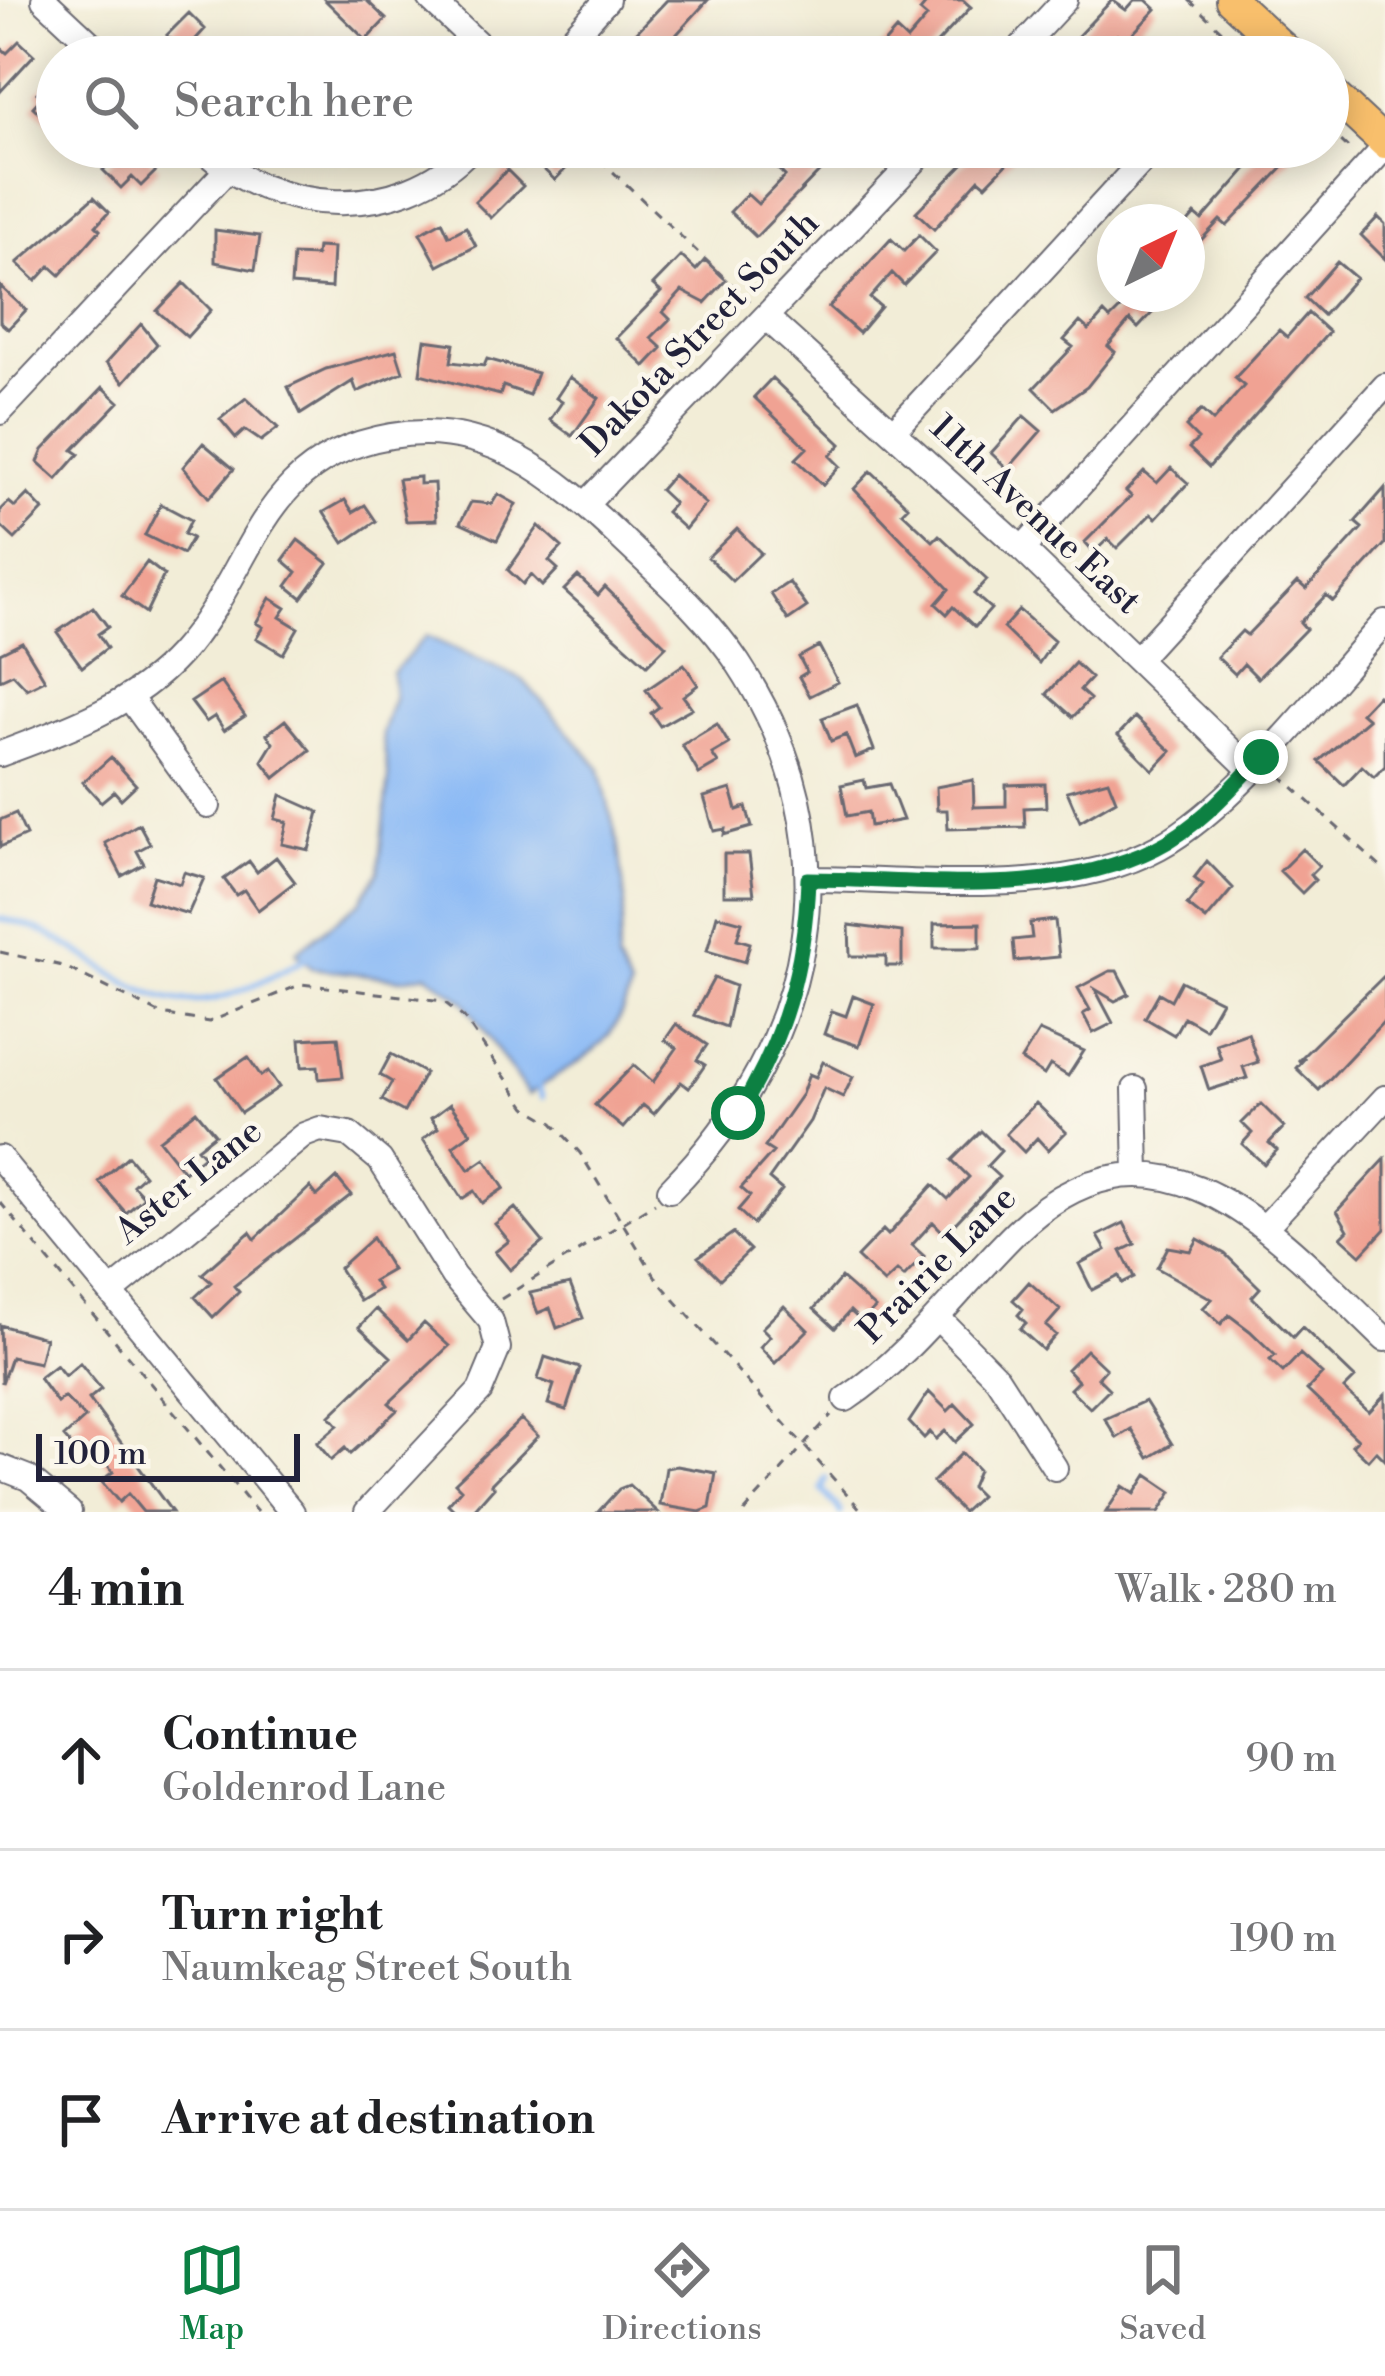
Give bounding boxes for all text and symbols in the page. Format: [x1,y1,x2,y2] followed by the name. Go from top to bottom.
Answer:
[36,36,1349,168] search box
[78,69,144,135] icon: search
[174,74,414,131] text: Search here
[571,202,829,466] street label: Dakota Street South
[1097,204,1205,312] north arrow
[920,406,1150,624] street label: 11th Avenue East
[1234,730,1288,784] route end
[711,1086,765,1140] route start
[106,1109,272,1256] street label: Aster Lane
[849,1176,1027,1354] street label: Prairie Lane
[36,1428,300,1481] scale bar
[54,1434,147,1475] text: 100 m
[48,1558,184,1622] text: 4 min
[1116,1566,1337,1615] text: Walk · 280 m
[162,1707,358,1764] text: Continue
[48,1727,114,1793] icon: ahead
[1245,1735,1337,1784] text: 90 m
[162,1764,446,1813] text: Goldenrod Lane
[162,1887,383,1944] text: Turn right
[48,1907,114,1973] icon: right
[1230,1915,1337,1964] text: 190 m
[162,1944,572,1993] text: Naumkeag Street South
[48,2087,114,2153] icon: arrive
[162,2091,595,2148] text: Arrive at destination
[179,2237,245,2350] tab: Map
[603,2237,762,2350] tab: Directions
[1119,2237,1206,2350] tab: Saved

